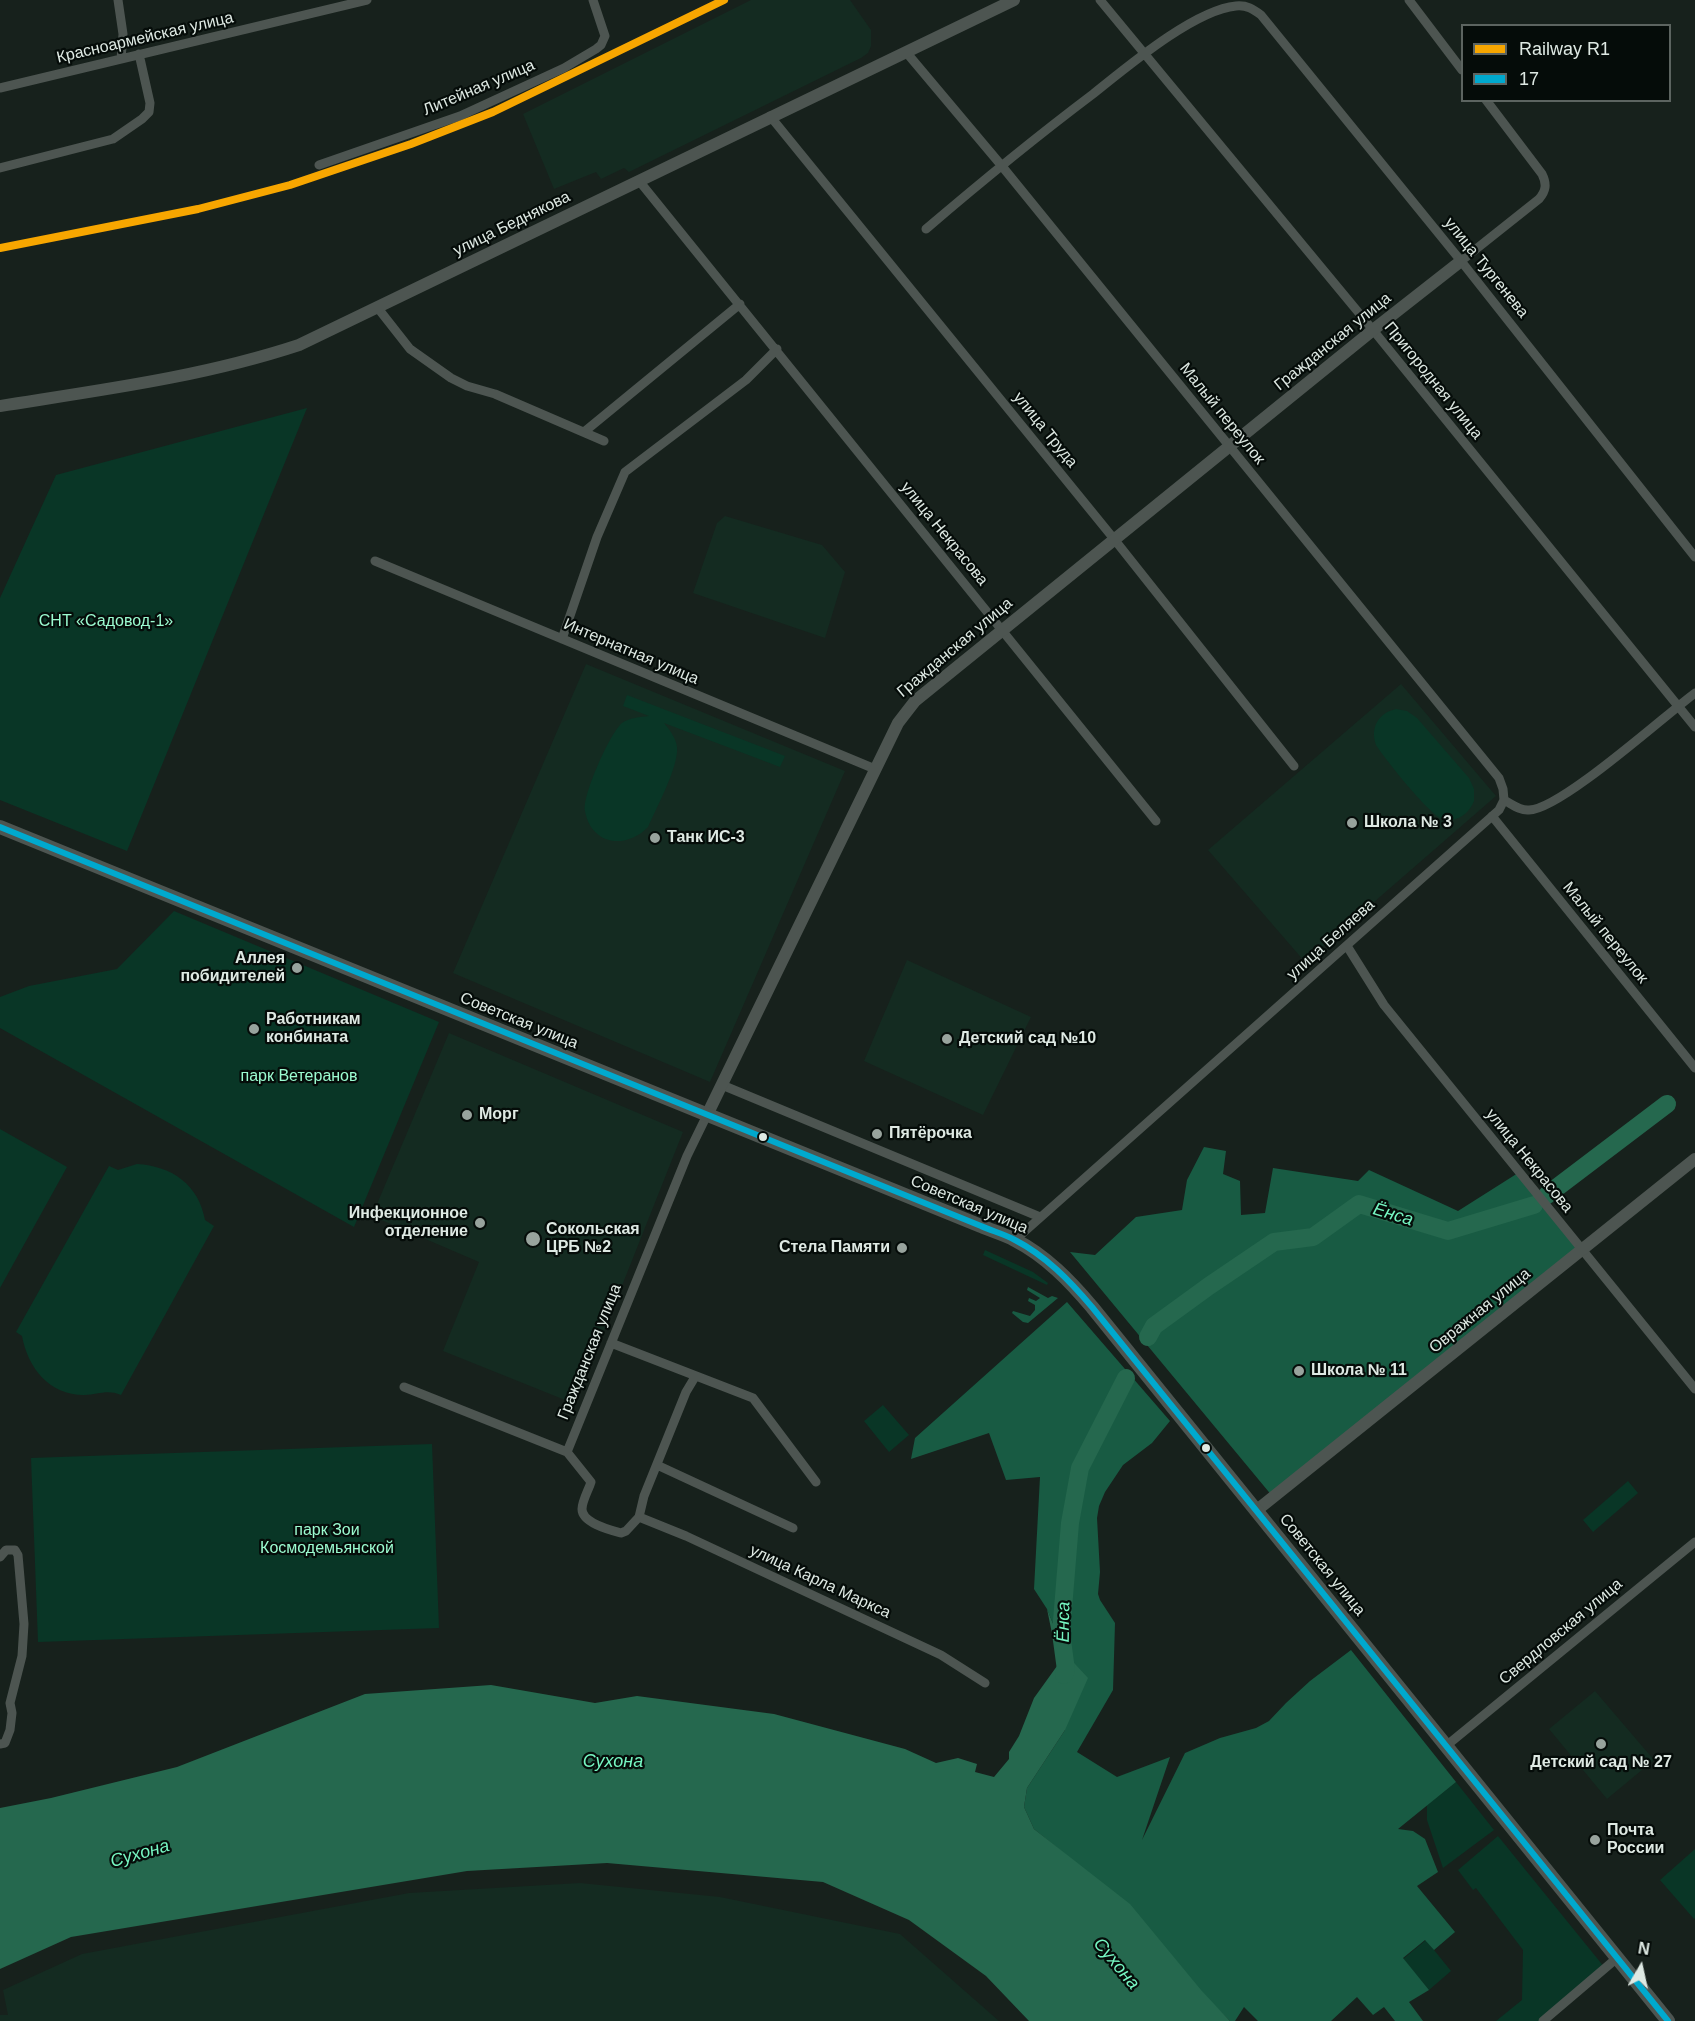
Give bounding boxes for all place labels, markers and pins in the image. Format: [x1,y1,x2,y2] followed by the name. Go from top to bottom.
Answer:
[1364,813,1452,833] place label: Школа № 3
[1345,816,1359,830] marker: Школа № 3
[667,828,745,848] place label: Танк ИС-3
[648,831,662,845] marker: Танк ИС-3
[180,949,285,987] place label: Аллея побидителей
[290,961,304,975] marker: Аллея побидителей
[266,1010,361,1048] place label: Работникам конбината
[247,1022,261,1036] marker: Работникам конбината
[959,1029,1096,1049] place label: Детский сад №10
[940,1032,954,1046] marker: Детский сад №10
[479,1105,519,1125] place label: Морг
[460,1108,474,1122] marker: Морг
[889,1124,972,1144] place label: Пятёрочка
[870,1127,884,1141] marker: Пятёрочка
[757,1131,769,1143] unlabelled marker
[349,1204,468,1242] place label: Инфекционное отделение
[473,1216,487,1230] marker: Инфекционное отделение
[546,1220,640,1258] place label: Сокольская ЦРБ №2
[524,1230,542,1248] marker: Сокольская ЦРБ №2
[779,1238,890,1258] place label: Стела Памяти
[895,1241,909,1255] marker: Стела Памяти
[1311,1361,1407,1381] place label: Школа № 11
[1292,1364,1306,1378] marker: Школа № 11
[1200,1442,1212,1454] unlabelled marker
[1594,1737,1608,1751] marker: Детский сад № 27
[1530,1753,1672,1773] place label: Детский сад № 27
[1607,1821,1664,1859] place label: Почта России
[1588,1833,1602,1847] marker: Почта России

